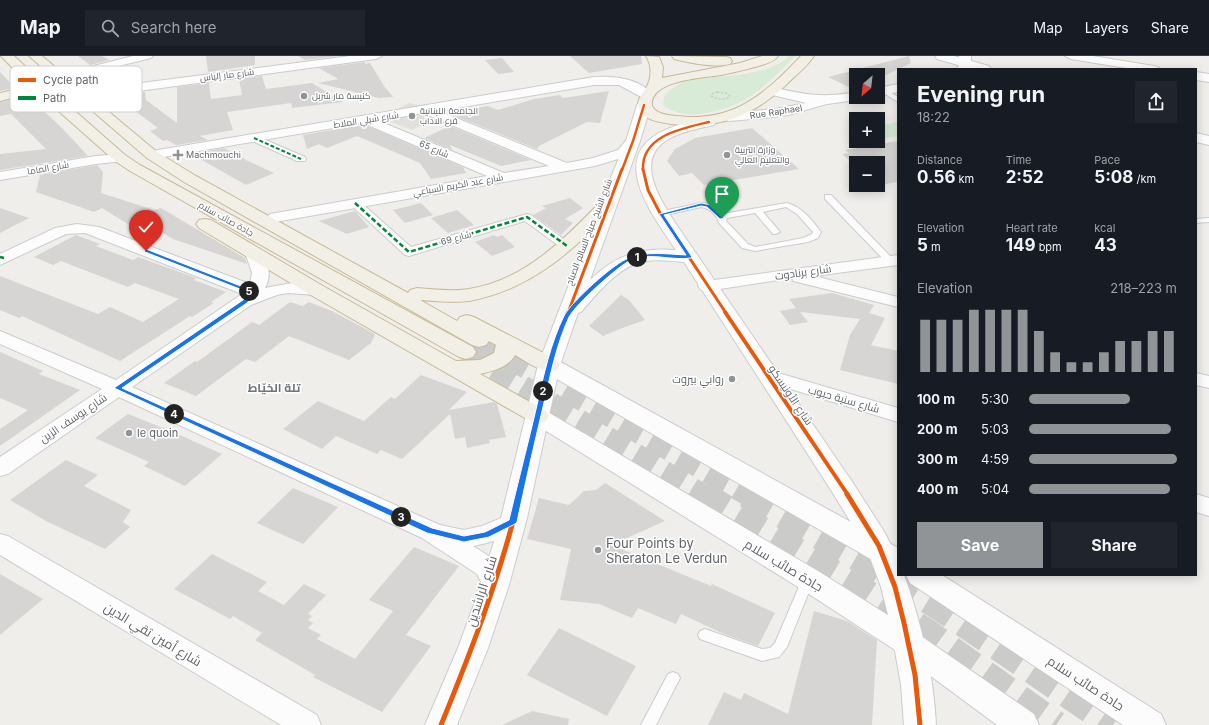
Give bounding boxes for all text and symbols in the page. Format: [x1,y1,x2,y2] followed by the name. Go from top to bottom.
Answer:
[85,10,365,46] search box
[20,16,61,39] text: Map
[99,17,121,39] icon: search
[131,18,216,37] text: Search here
[1034,19,1063,36] text: Map
[1085,19,1129,36] text: Layers
[1151,19,1189,36] text: Share
[10,66,142,112] legend
[199,66,255,84] street label: شارع مار إلياس
[849,68,885,104] north arrow
[849,68,885,192] map controls
[43,73,99,87] text: Cycle path
[917,81,1045,107] text: Evening run
[1135,81,1177,123] button: share
[312,90,370,101] place label: كنيسة مار شربل
[43,91,66,105] text: Path
[299,91,309,101] marker: كنيسة مار شربل
[749,102,803,121] street label: Rue Raphael
[420,105,478,127] place label: الجامعة اللبنانية فرع الاداب
[332,109,400,132] street label: شارع شبلي الملاط
[917,109,950,125] text: 18:22
[407,111,417,121] marker: الجامعة اللبنانية فرع الاداب
[849,112,885,148] button: +
[417,137,451,161] street label: شارع 65
[735,144,790,167] place label: وزارة التربية والتعليم العالي
[186,149,241,160] place label: Machmouchi
[173,150,183,160] marker: Machmouchi
[722,150,732,160] marker: وزارة التربية والتعليم العالي
[917,153,962,167] text: Distance
[1006,153,1031,167] text: Time
[1094,153,1120,167] text: Pace
[849,156,885,192] button: −
[26,158,70,178] street label: شارع الماما
[917,167,955,187] text: 0.56
[1006,167,1044,187] text: 2:52
[1094,167,1133,187] text: 5:08
[412,171,504,200] street label: شارع عبد الكريم السباعي
[955,172,974,186] text: km
[1133,172,1156,186] text: /km
[563,177,615,287] street label: شارع الشيخ صباح السالم الصباح
[705,177,739,218] pin
[711,183,733,205] icon: arrive
[196,199,256,239] street label: جادة صائب سلام
[129,210,163,251] pin
[135,216,157,238] icon: check
[917,221,964,235] text: Elevation
[1006,221,1058,235] text: Heart rate
[1094,221,1115,235] text: kcal
[439,228,473,248] street label: شارع 69
[917,235,928,255] text: 5
[1006,235,1036,255] text: 149
[1094,235,1117,255] text: 43
[928,240,941,254] text: m
[1036,240,1062,254] text: bpm
[627,247,647,267] pin: 1
[635,250,639,264] text: 1
[774,261,832,284] street label: شارع برنادوت
[917,280,973,296] text: Elevation
[1110,280,1177,296] text: 218–223 m
[239,281,259,301] pin: 5
[245,284,253,298] text: 5
[765,362,816,428] street label: شارع الأونيسكو
[672,372,724,388] place label: روابي بيروت
[727,374,737,384] marker: روابي بيروت
[248,380,301,395] district label: تلة الخيّاط
[533,381,553,401] pin: 2
[806,382,881,417] street label: شارع سنية حبوب
[540,384,546,398] text: 2
[37,390,110,447] street label: شارع يوسف الزين
[917,391,955,407] text: 100 m
[981,391,1009,407] text: 5:30
[164,404,184,424] pin: 4
[170,407,178,421] text: 4
[917,421,958,437] text: 200 m
[981,421,1009,437] text: 5:03
[137,426,178,440] place label: le quoin
[124,428,134,438] marker: le quoin
[917,451,958,467] text: 300 m
[981,451,1009,467] text: 4:59
[917,481,958,497] text: 400 m
[981,481,1009,497] text: 5:04
[391,507,411,527] pin: 3
[397,510,405,524] text: 3
[917,522,1043,568] button: Save
[1051,522,1177,568] button: Share
[606,535,728,566] place label: Four Points by Sheraton Le Verdun
[741,535,826,596] street label: جادة صائب سلام
[593,545,603,555] marker: Four Points by Sheraton Le Verdun
[462,554,501,629] street label: شارع الراشدين
[100,599,205,672] street label: شارع أمين تقي الدين
[1043,652,1127,715] street label: جادة صائب سلام

